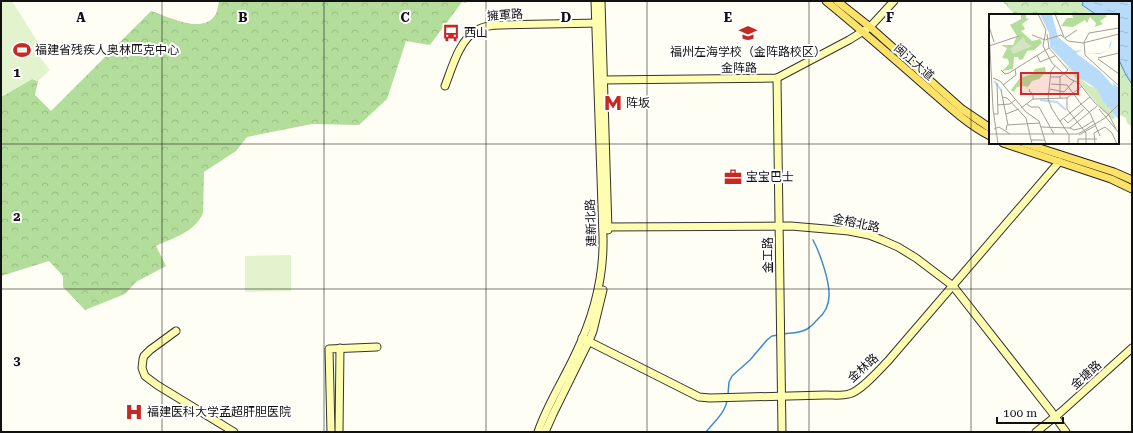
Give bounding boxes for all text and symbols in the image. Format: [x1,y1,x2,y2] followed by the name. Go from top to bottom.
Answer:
[487,7,523,23] street label: 擁軍路
[76,10,86,25] text: A
[238,10,248,25] text: B
[400,10,410,25] text: C
[561,10,571,25] text: D
[724,10,732,25] text: E
[886,10,894,25] text: F
[989,14,1119,144] inset map
[441,23,461,43] bus stop icon: 西山
[738,23,758,43] school or university icon: 福州左海学校（金阵路校区）
[464,26,488,40] place label: 西山
[12,40,32,60] sports icon: 福建省残疾人奥林匹克中心
[891,41,937,83] street label: 闽江大道
[35,43,179,57] place label: 福建省残疾人奥林匹克中心
[670,45,826,59] place label: 福州左海学校（金阵路校区）
[721,61,757,75] street label: 金阵路
[13,65,21,80] text: 1
[603,93,623,113] metro station icon: 阵坂
[626,96,650,110] place label: 阵坂
[723,167,743,187] office icon: 宝宝巴士
[746,170,794,184] place label: 宝宝巴士
[583,199,599,247] street label: 建新北路
[13,209,21,224] text: 2
[831,211,881,235] street label: 金榕北路
[761,237,775,273] street label: 金工路
[845,351,881,385] street label: 金林路
[13,353,21,368] text: 3
[1068,358,1104,392] street label: 金塘路
[997,399,1063,425] scale bar
[124,402,144,422] hospital icon: 福建医科大学孟超肝胆医院
[147,405,291,419] place label: 福建医科大学孟超肝胆医院
[1003,406,1037,420] text: 100 m

